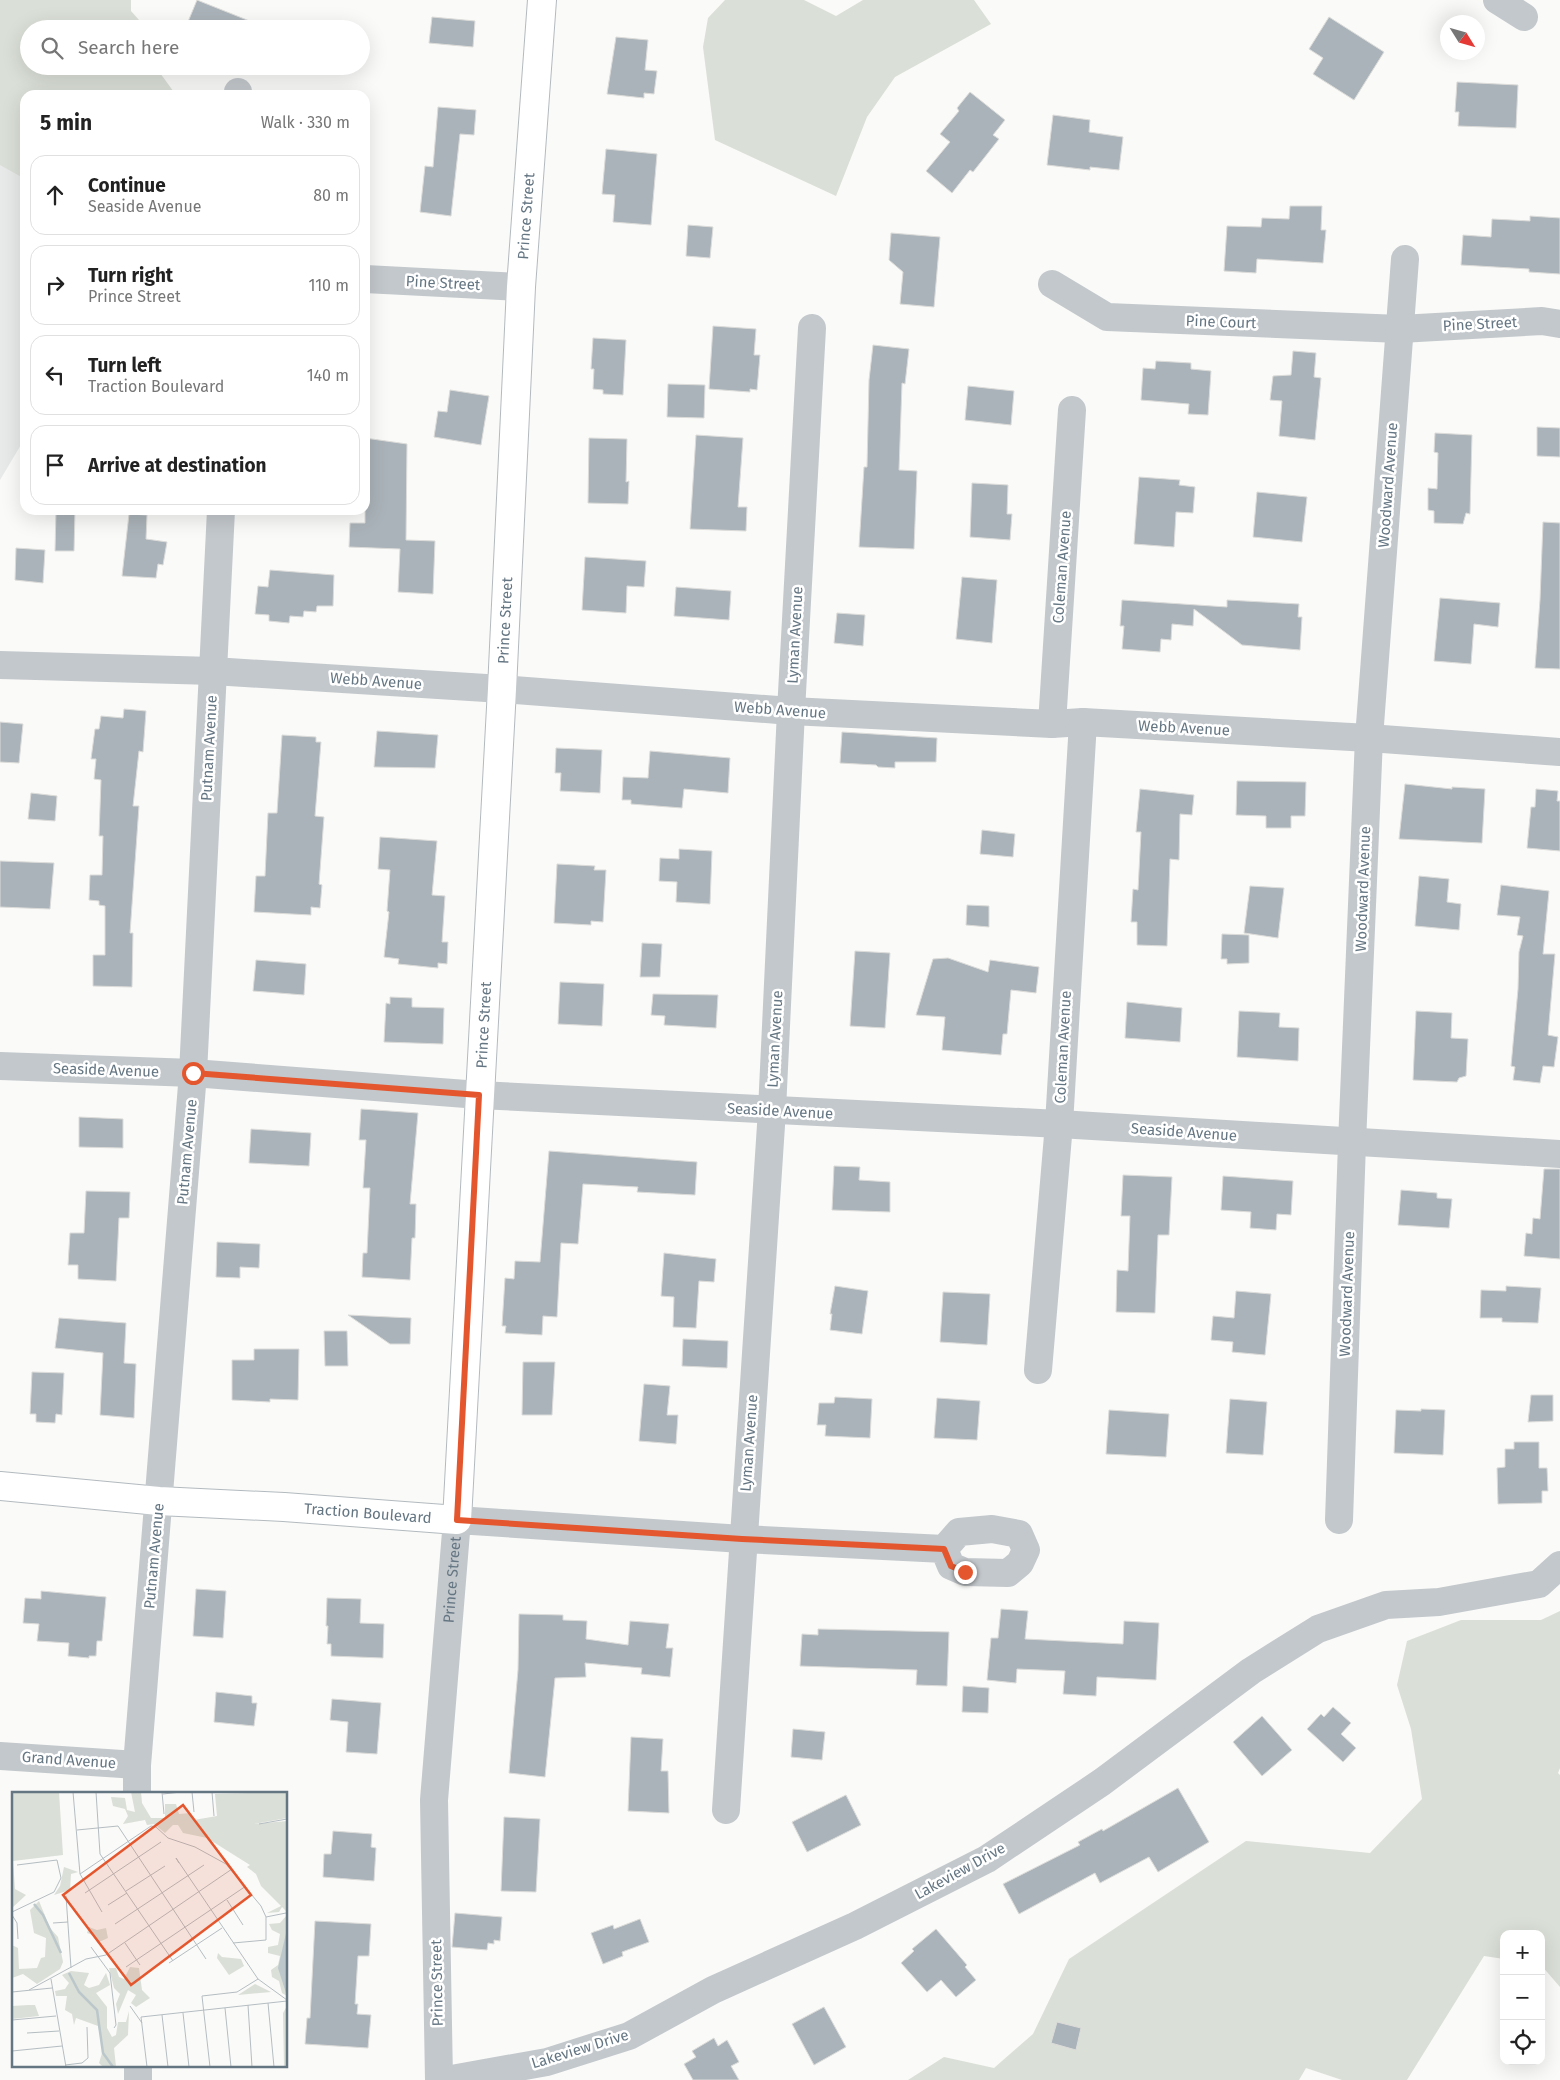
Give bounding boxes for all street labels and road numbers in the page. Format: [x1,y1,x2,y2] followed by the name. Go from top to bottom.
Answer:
[514,172,538,260] street label: Prince Street
[405,272,481,294] street label: Pine Street
[1185,312,1257,332] street label: Pine Court
[1442,313,1518,335] street label: Pine Street
[1375,422,1401,548] street label: Woodward Avenue
[1049,510,1075,624] street label: Coleman Avenue
[494,576,516,665] street label: Prince Street
[783,586,807,684] street label: Lyman Avenue
[329,669,423,693] street label: Webb Avenue
[197,695,221,801] street label: Putnam Avenue
[733,698,827,722] street label: Webb Avenue
[1138,717,1230,739] street label: Webb Avenue
[1352,826,1374,952] street label: Woodward Avenue
[472,981,495,1069] street label: Prince Street
[763,990,787,1088] street label: Lyman Avenue
[1051,990,1075,1104] street label: Coleman Avenue
[53,1059,159,1081] street label: Seaside Avenue
[173,1098,201,1206] street label: Putnam Avenue
[726,1099,834,1123] street label: Seaside Avenue
[1130,1119,1238,1145] street label: Seaside Avenue
[1336,1231,1358,1357] street label: Woodward Avenue
[737,1394,761,1492] street label: Lyman Avenue
[303,1500,432,1527] street label: Traction Boulevard
[140,1502,168,1610] street label: Putnam Avenue
[440,1535,465,1624] street label: Prince Street
[21,1748,117,1772] street label: Grand Avenue
[912,1839,1008,1903] street label: Lakeview Drive
[427,1939,447,2027] street label: Prince Street
[529,2026,631,2072] street label: Lakeview Drive

